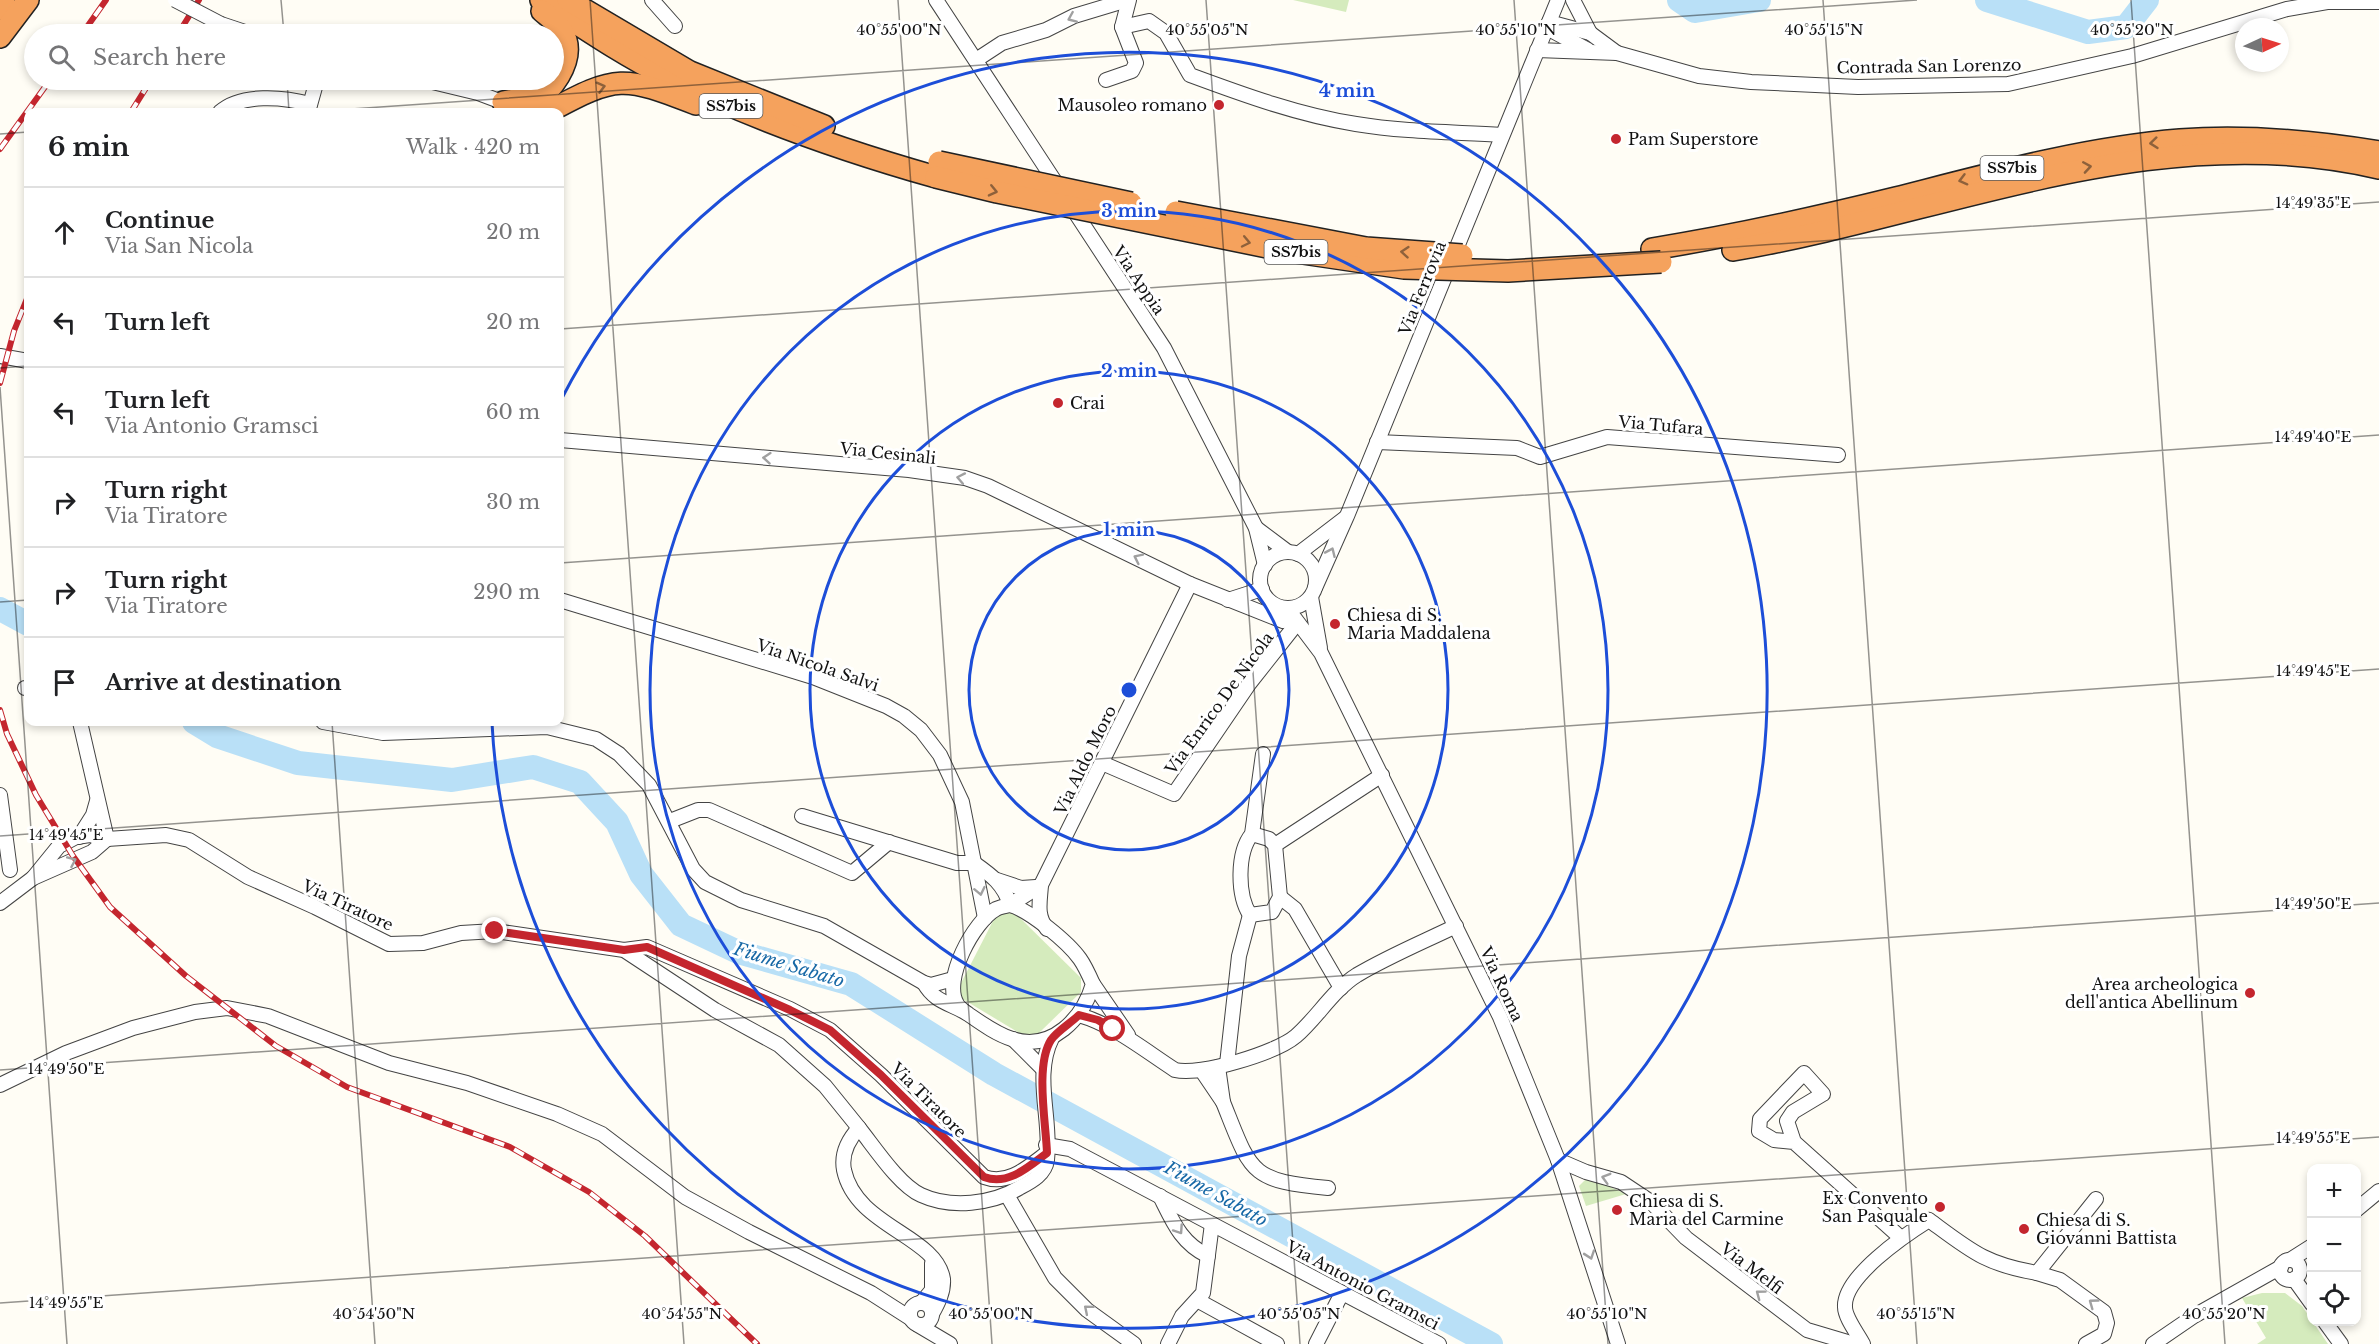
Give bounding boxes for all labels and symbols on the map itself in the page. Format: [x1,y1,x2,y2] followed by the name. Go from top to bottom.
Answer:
[1067,11,1078,23] one-way arrow
[2235,18,2289,72] north arrow
[856,20,942,39] text: 40°55'00"N
[1166,20,1248,39] text: 40°55'05"N
[1475,20,1557,39] text: 40°55'10"N
[1785,20,1863,39] text: 40°55'15"N
[2090,20,2174,39] text: 40°55'20"N
[1836,54,2022,78] street label: Contrada San Lorenzo
[1319,80,1375,102] text: 4 min
[596,81,606,94] one-way arrow
[700,94,762,118] road number: SS7bis
[1057,95,1207,115] place label: Mausoleo romano
[1212,98,1226,112] marker: Mausoleo romano
[1628,129,1759,149] place label: Pam Superstore
[1609,132,1623,146] marker: Pam Superstore
[2149,136,2158,149] one-way arrow
[1980,156,2044,180] road number: SS7bis
[2083,162,2092,174] one-way arrow
[1958,173,1968,186] one-way arrow
[988,183,998,196] one-way arrow
[2275,193,2351,212] text: 14°49'35"E
[1101,200,1157,222] text: 3 min
[1240,235,1250,248] one-way arrow
[1394,238,1450,339] street label: Via Ferrovia
[1264,240,1328,264] road number: SS7bis
[1108,241,1169,318] street label: Via Appia
[1400,246,1409,259] one-way arrow
[1101,360,1157,382] text: 2 min
[1070,393,1105,413] place label: Crai
[1051,396,1065,410] marker: Crai
[1617,411,1704,439] street label: Via Tufara
[2275,427,2352,446] text: 14°49'40"E
[838,438,938,468] street label: Via Cesinali
[762,452,771,465] one-way arrow
[956,472,966,485] one-way arrow
[1103,519,1155,541] text: 1 min
[1324,548,1336,559] one-way arrow
[1133,554,1144,565] one-way arrow
[1347,605,1491,643] place label: Chiesa di S. Maria Maddalena
[1328,617,1342,631] marker: Chiesa di S. Maria Maddalena
[1160,628,1277,779] street label: Via Enrico De Nicola
[753,634,882,695] street label: Via Nicola Salvi
[2276,661,2350,680] text: 14°49'45"E
[1119,680,1139,700] centre of rings
[1049,702,1120,819] street label: Via Aldo Moro
[29,825,103,844] text: 14°49'45"E
[65,857,76,869] one-way arrow
[298,875,397,935] street label: Via Tiratore
[973,886,986,896] one-way arrow
[2275,894,2352,913] text: 14°49'50"E
[481,917,507,943] route end
[730,937,847,992] water label: Fiume Sabato
[1476,943,1528,1025] street label: Via Roma
[2065,974,2238,1012] place label: Area archeologica dell'antica Abellinum
[2243,986,2257,1000] marker: Area archeologica dell'antica Abellinum
[1099,1015,1125,1041] route start
[887,1058,971,1142] street label: Via Tiratore
[28,1059,105,1078] text: 14°49'50"E
[2276,1128,2350,1147] text: 14°49'55"E
[1160,1156,1271,1231] water label: Fiume Sabato
[1601,1172,1611,1185] one-way arrow
[1822,1188,1928,1226] place label: Ex Convento San Pasquale
[1629,1191,1784,1229] place label: Chiesa di S. Maria del Carmine
[1933,1200,1947,1214] marker: Ex Convento San Pasquale
[1610,1203,1624,1217] marker: Chiesa di S. Maria del Carmine
[2036,1210,2177,1248] place label: Chiesa di S. Giovanni Battista
[2017,1222,2031,1236] marker: Chiesa di S. Giovanni Battista
[1172,1224,1183,1235] one-way arrow
[1282,1236,1444,1334] street label: Via Antonio Gramsci
[1716,1237,1787,1298] street label: Via Melfi
[1582,1249,1595,1260] one-way arrow
[1756,1291,1767,1302] one-way arrow
[29,1293,103,1312] text: 14°49'55"E
[2088,1299,2099,1310] one-way arrow
[333,1304,415,1323] text: 40°54'50"N
[642,1304,722,1323] text: 40°54'55"N
[948,1304,1034,1323] text: 40°55'00"N
[1258,1304,1340,1323] text: 40°55'05"N
[1566,1304,1648,1323] text: 40°55'10"N
[1877,1304,1955,1323] text: 40°55'15"N
[2182,1304,2266,1323] text: 40°55'20"N
[1084,1305,1095,1316] one-way arrow

